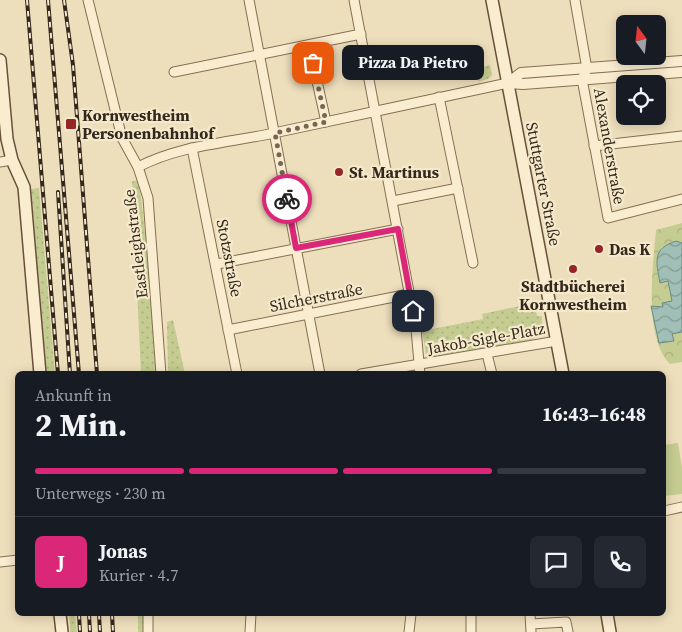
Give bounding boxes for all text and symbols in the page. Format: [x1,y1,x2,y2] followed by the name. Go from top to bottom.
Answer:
[616,15,666,65] north arrow
[616,15,666,125] map controls
[292,42,334,84] pin
[343,46,486,80] callout: Pizza Da Pietro
[299,49,327,77] icon: bag
[358,51,468,73] text: Pizza Da Pietro
[616,75,666,125] button: locate
[589,86,631,206] street label: Alexanderstraße
[82,104,216,144] place label: Kornwestheim Personenbahnhof
[64,117,78,131] marker: Kornwestheim Personenbahnhof
[521,120,567,248] street label: Stuttgarter Straße
[349,161,439,183] place label: St. Martinus
[333,166,345,178] marker: St. Martinus
[262,174,312,224] courier
[273,185,301,213] icon: bike
[117,188,153,300] street label: Eastleighstraße
[212,217,248,299] street label: Stotzstraße
[609,238,651,260] place label: Das K
[593,243,605,255] marker: Das K
[567,263,579,275] marker: Stadtbücherei Kornwestheim
[519,275,627,315] place label: Stadtbücherei Kornwestheim
[268,277,364,317] street label: Silcherstraße
[392,290,434,332] pin
[399,297,427,325] icon: home
[425,317,547,359] street label: Jakob-Sigle-Platz
[35,384,112,406] text: Ankunft in
[542,401,646,427] text: 16:43–16:48
[35,403,127,447] text: 2 Min.
[35,482,166,504] text: Unterwegs · 230 m
[530,536,582,588] button: chat
[594,536,646,588] button: phone
[99,538,147,564] text: Jonas
[57,549,65,575] text: J
[99,564,178,586] text: Kurier · 4.7

